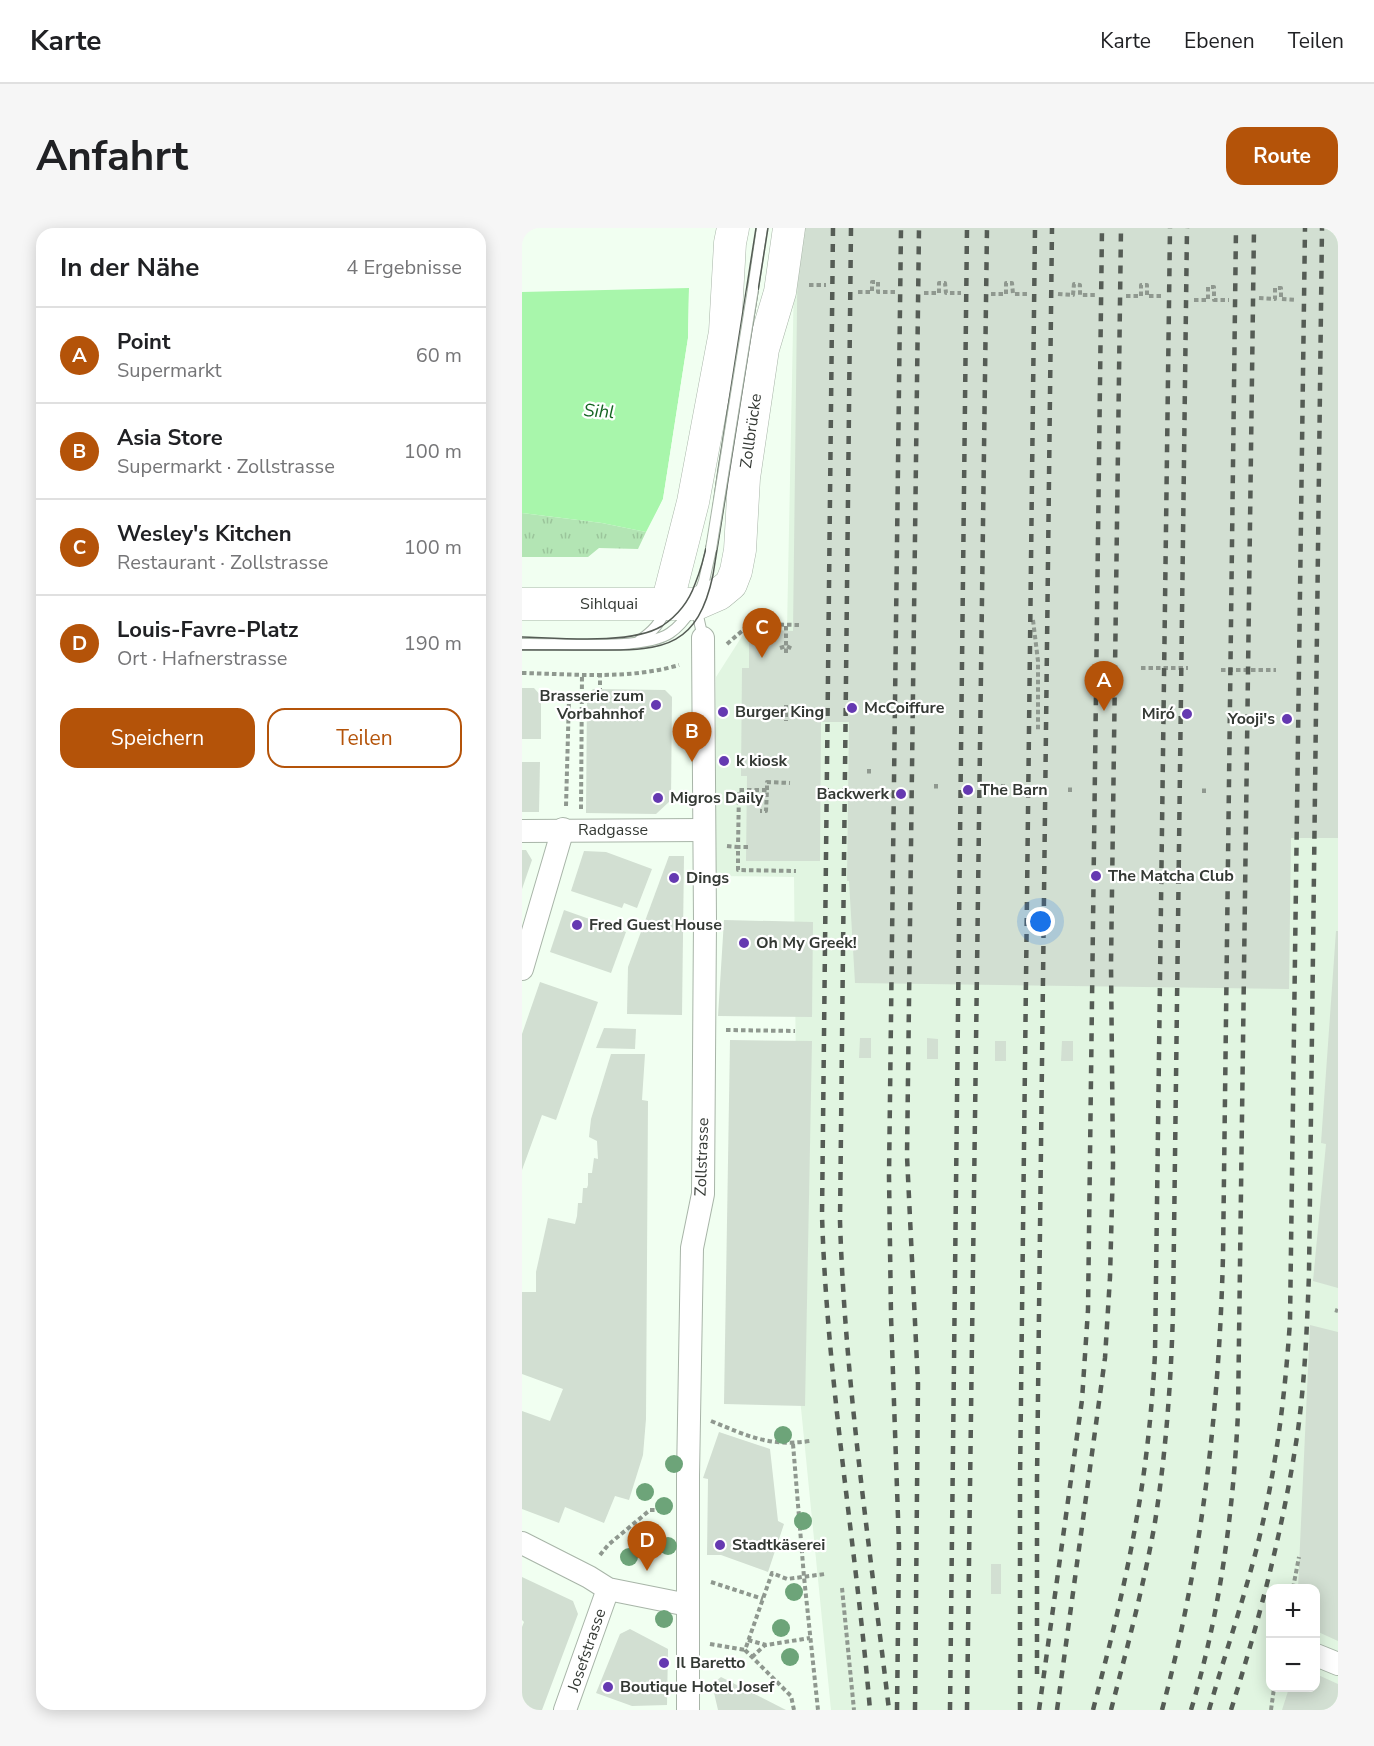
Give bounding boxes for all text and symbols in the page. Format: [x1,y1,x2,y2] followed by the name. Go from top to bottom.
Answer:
[30,22,101,60] text: Karte
[1100,27,1151,55] text: Karte
[1184,27,1255,55] text: Ebenen
[1288,27,1344,55] text: Teilen
[1226,127,1338,185] button: Route
[36,128,188,185] text: Anfahrt
[60,250,199,285] text: In der Nähe
[346,254,462,281] text: 4 Ergebnisse
[117,327,170,357] text: Point
[72,342,87,369] text: A
[416,342,462,369] text: 60 m
[117,357,222,384] text: Supermarkt
[735,392,767,470] street label: Zollbrücke
[583,398,615,424] water label: Sihl
[117,423,223,453] text: Asia Store
[73,438,86,465] text: B
[404,438,462,465] text: 100 m
[117,453,335,480] text: Supermarkt · Zollstrasse
[117,519,292,549] text: Wesley's Kitchen
[73,534,86,561] text: C
[404,534,462,561] text: 100 m
[117,549,328,576] text: Restaurant · Zollstrasse
[580,593,638,615] street label: Sihlquai
[742,608,782,658] pin: C
[117,615,299,645] text: Louis-Favre-Platz
[72,630,87,657] text: D
[404,630,462,657] text: 190 m
[117,645,287,672] text: Ort · Hafnerstrasse
[1084,662,1124,711] pin: A
[540,685,645,725] place label: Brasserie zum Vorbahnhof
[864,697,945,719] place label: McCoiffure
[649,698,663,712] marker: Brasserie zum Vorbahnhof
[735,701,824,723] place label: Burger King
[845,701,859,715] marker: McCoiffure
[1142,703,1175,725] place label: Miró
[716,705,730,719] marker: Burger King
[1180,707,1194,721] marker: Miró
[60,708,255,768] button: Speichern
[267,708,462,768] button: Teilen
[1227,708,1275,730] place label: Yooji's
[672,712,712,762] pin: B
[1280,712,1294,726] marker: Yooji's
[736,750,788,772] place label: k kiosk
[717,754,731,768] marker: k kiosk
[980,779,1048,801] place label: The Barn
[816,783,889,805] place label: Backwerk
[961,783,975,797] marker: The Barn
[670,787,764,809] place label: Migros Daily
[894,787,908,801] marker: Backwerk
[651,791,665,805] marker: Migros Daily
[578,819,648,841] street label: Radgasse
[1108,865,1234,887] place label: The Matcha Club
[686,867,729,889] place label: Dings
[1089,869,1103,883] marker: The Matcha Club
[667,871,681,885] marker: Dings
[1026,907,1055,936] your location
[589,914,722,936] place label: Fred Guest House
[570,918,584,932] marker: Fred Guest House
[756,932,857,954] place label: Oh My Greek!
[737,936,751,950] marker: Oh My Greek!
[690,1117,714,1197] street label: Zollstrasse
[628,1522,666,1571] pin: D
[732,1534,825,1556] place label: Stadtkäserei
[713,1538,727,1552] marker: Stadtkäserei
[1266,1584,1320,1692] map controls
[1266,1584,1320,1638] button: +
[562,1605,612,1696] street label: Josefstrasse
[1266,1638,1320,1692] button: −
[676,1652,745,1674] place label: Il Baretto
[657,1656,671,1670] marker: Il Baretto
[620,1676,776,1698] place label: Boutique Hotel Josef
[601,1680,615,1694] marker: Boutique Hotel Josef

